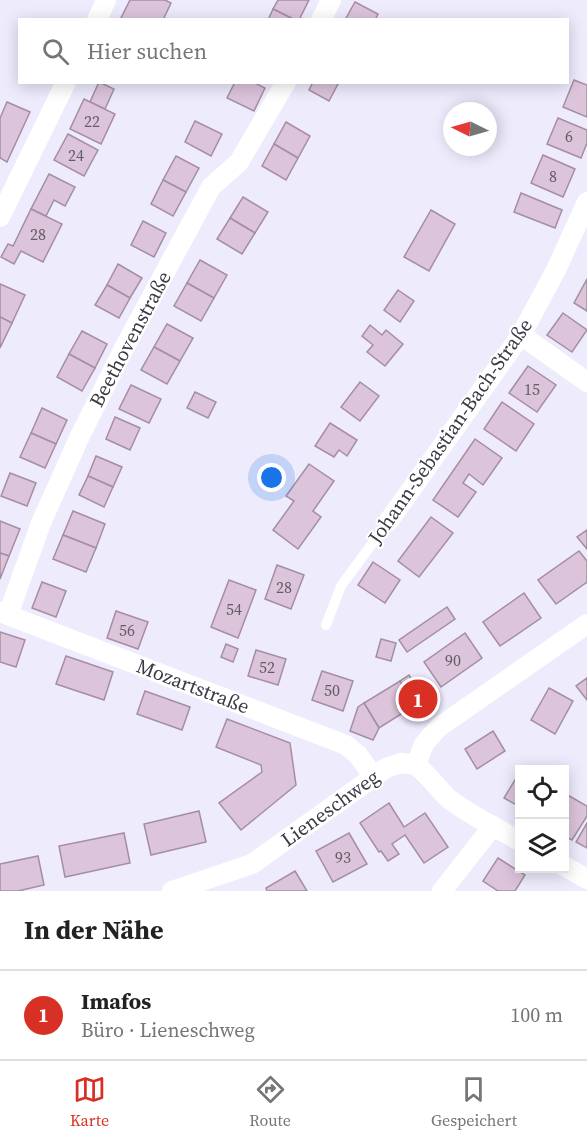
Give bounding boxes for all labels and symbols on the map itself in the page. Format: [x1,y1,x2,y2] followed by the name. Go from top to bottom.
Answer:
[443,102,497,156] north arrow
[84,110,100,132] house number: 22
[565,125,573,147] house number: 6
[68,144,84,166] house number: 24
[549,165,557,187] house number: 8
[30,223,46,245] house number: 28
[82,266,178,412] street label: Beethovenstraße
[361,313,539,550] street label: Johann-Sebastian-Bach-Straße
[524,378,540,400] house number: 15
[257,463,286,492] your location
[276,576,292,598] house number: 28
[226,598,242,620] house number: 54
[119,619,135,641] house number: 56
[445,649,461,671] house number: 90
[133,652,253,720] street label: Mozartstraße
[259,656,275,678] house number: 52
[398,676,438,722] pin: 1
[324,679,340,701] house number: 50
[275,763,385,853] street label: Lieneschweg
[335,846,351,868] house number: 93

